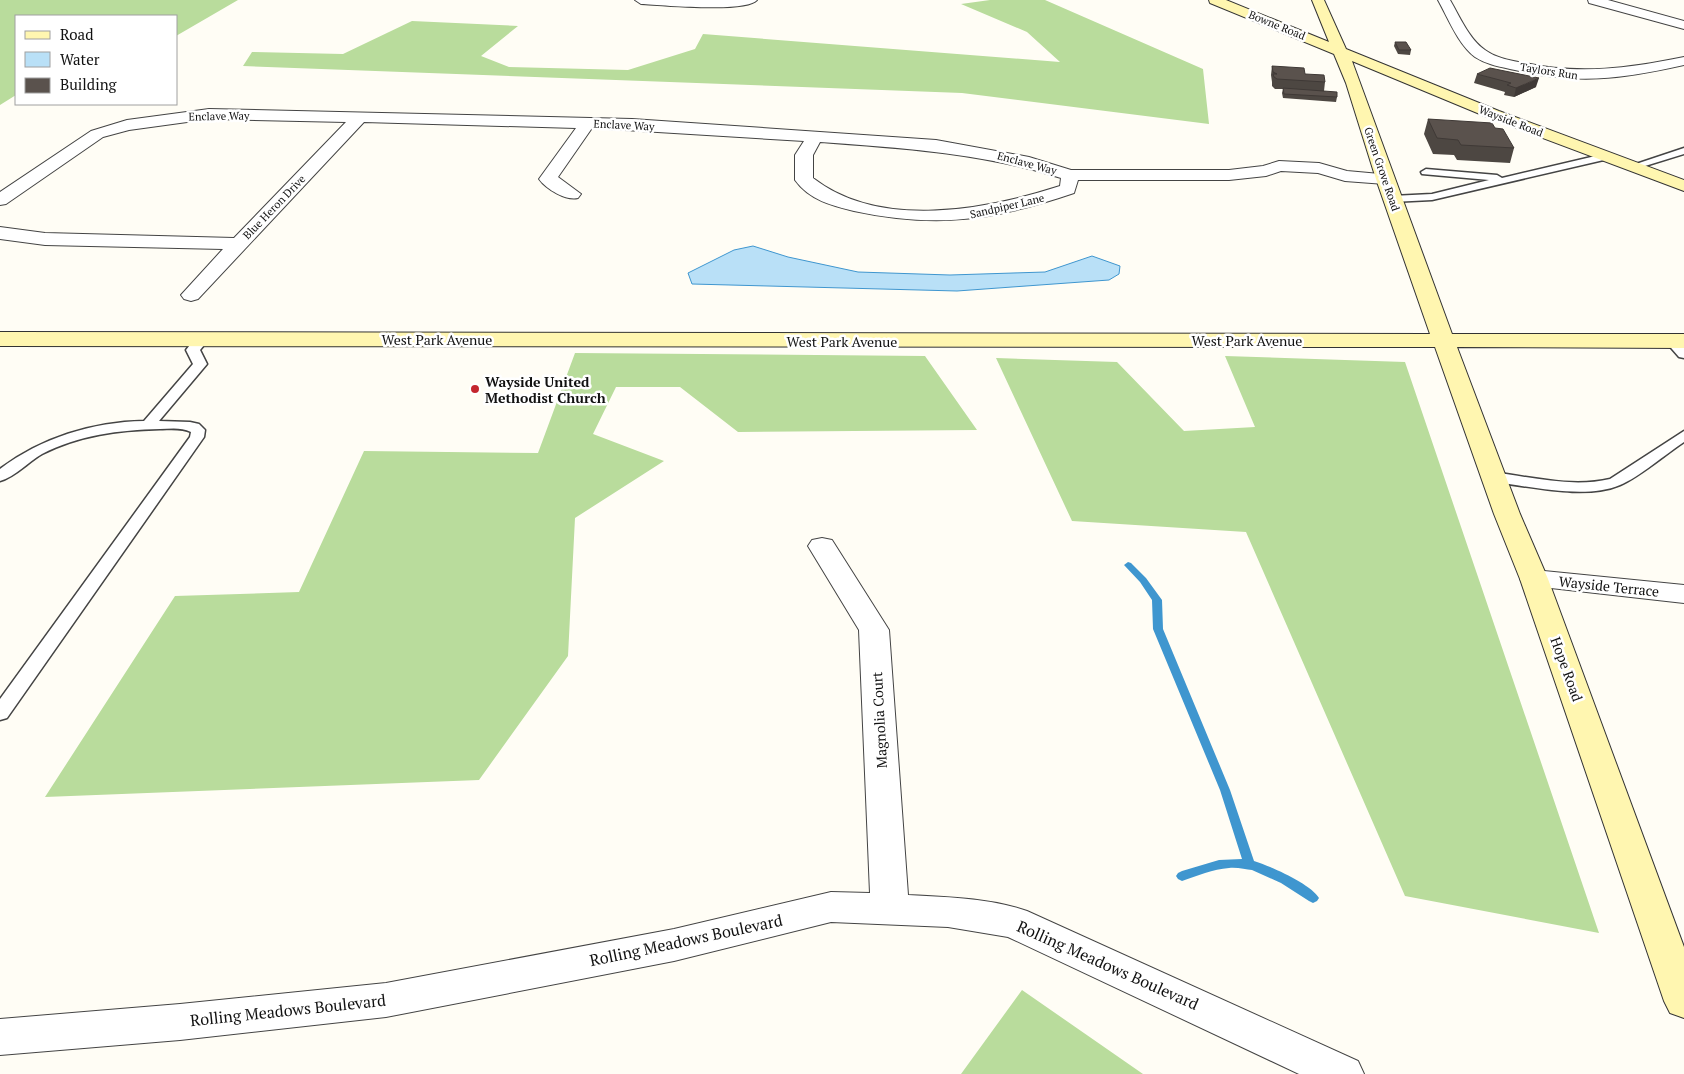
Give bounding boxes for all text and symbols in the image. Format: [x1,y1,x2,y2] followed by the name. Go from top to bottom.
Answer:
[1247,7,1307,43] street label: Bowne Road
[15,15,178,105] legend
[60,24,93,44] text: Road
[60,49,100,69] text: Water
[1519,60,1579,83] street label: Taylors Run
[60,74,118,94] text: Building
[1477,102,1545,140] street label: Wayside Road
[188,108,250,124] street label: Enclave Way
[593,116,655,134] street label: Enclave Way
[1361,125,1403,213] street label: Green Grove Road
[996,148,1059,178] street label: Enclave Way
[240,172,308,242] street label: Blue Heron Drive
[968,191,1046,221] street label: Sandpiper Lane
[382,330,492,349] street label: West Park Avenue
[1192,331,1302,350] street label: West Park Avenue
[787,332,897,351] street label: West Park Avenue
[485,372,606,407] place label: Wayside United Methodist Church
[469,383,481,395] marker: Wayside United Methodist Church
[1558,571,1660,601] street label: Wayside Terrace
[1547,634,1588,704] street label: Hope Road
[867,670,891,769] street label: Magnolia Court
[588,909,785,971] street label: Rolling Meadows Boulevard
[1014,915,1202,1015] street label: Rolling Meadows Boulevard
[189,989,387,1031] street label: Rolling Meadows Boulevard

